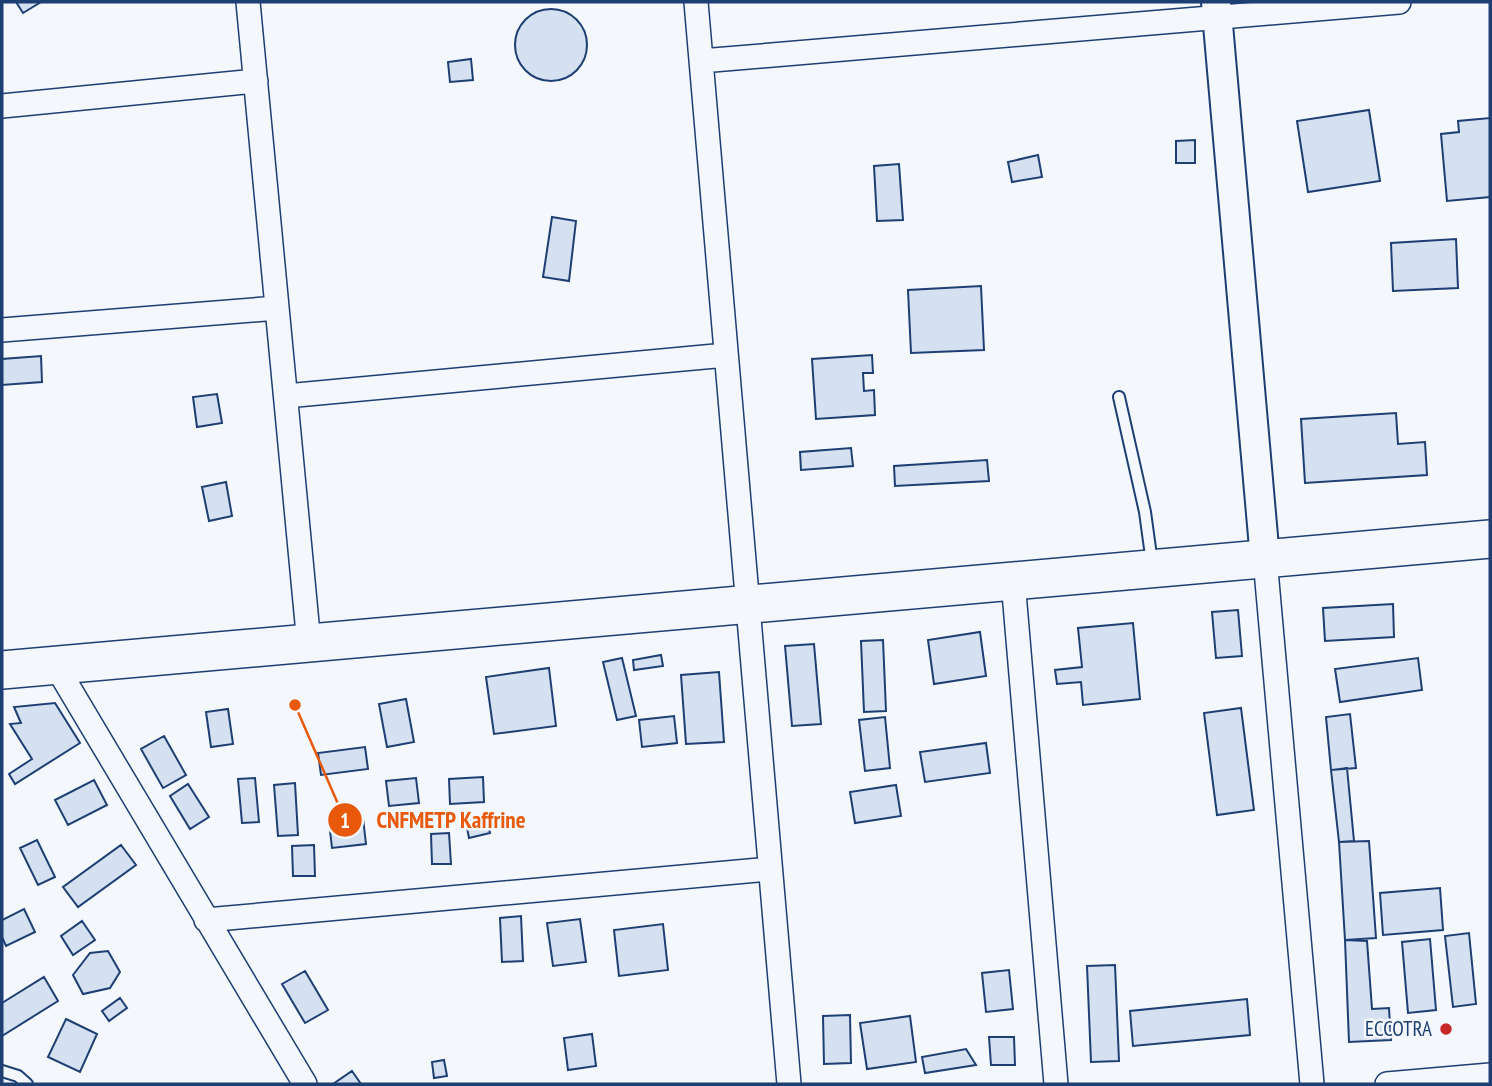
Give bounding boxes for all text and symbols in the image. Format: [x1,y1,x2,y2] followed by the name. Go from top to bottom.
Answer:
[327,798,540,842] callout: CNFMETP Kaffrine
[376,805,526,834] text: CNFMETP Kaffrine
[340,807,350,834] text: 1
[1365,1015,1432,1042] place label: ECCOTRA
[1438,1021,1454,1037] marker: ECCOTRA

